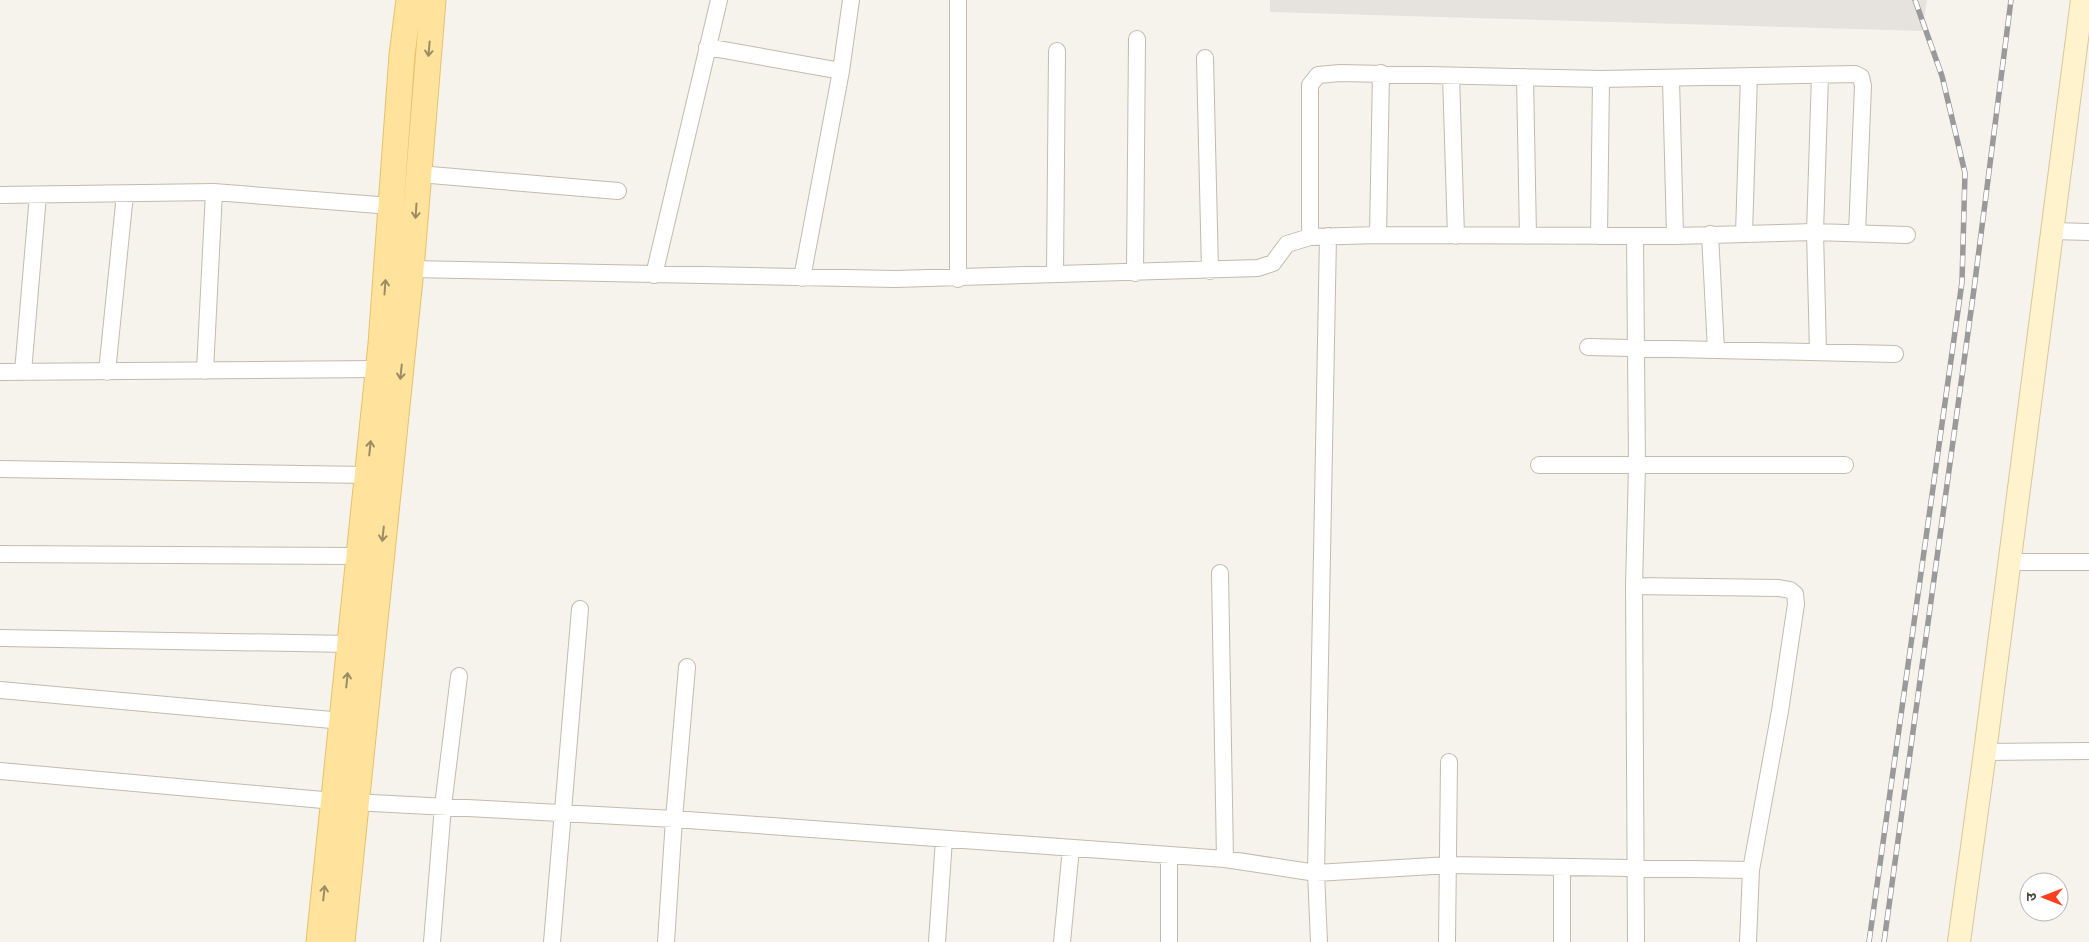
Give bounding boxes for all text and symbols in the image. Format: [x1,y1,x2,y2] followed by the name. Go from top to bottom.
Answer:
[424,40,433,56] one-way arrow
[411,202,420,218] one-way arrow
[380,279,390,295] one-way arrow
[396,364,406,380] one-way arrow
[366,441,375,457] one-way arrow
[378,526,388,542] one-way arrow
[342,672,352,688] one-way arrow
[2019,872,2069,922] north arrow
[319,886,329,902] one-way arrow
[2022,892,2040,901] text: उ

